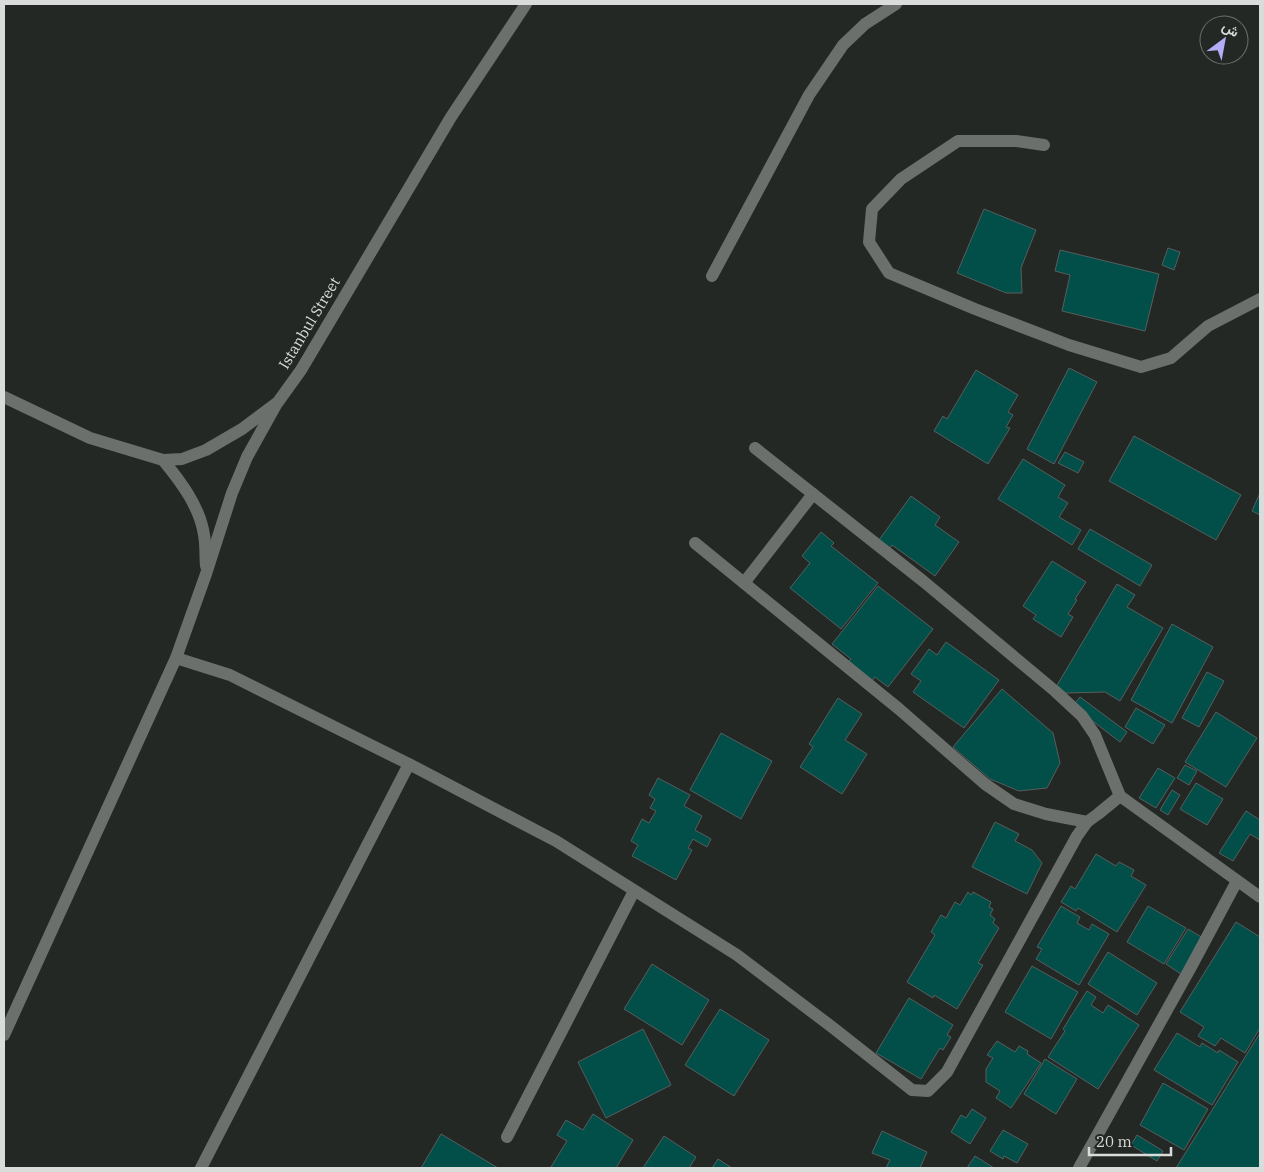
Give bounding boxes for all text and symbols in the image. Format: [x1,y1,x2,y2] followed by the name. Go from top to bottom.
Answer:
[1199,15,1249,65] north arrow
[1219,17,1243,41] text: ش
[274,274,344,372] street label: Istanbul Street
[1089,1124,1172,1156] scale bar
[1096,1132,1132,1151] text: 20 m

